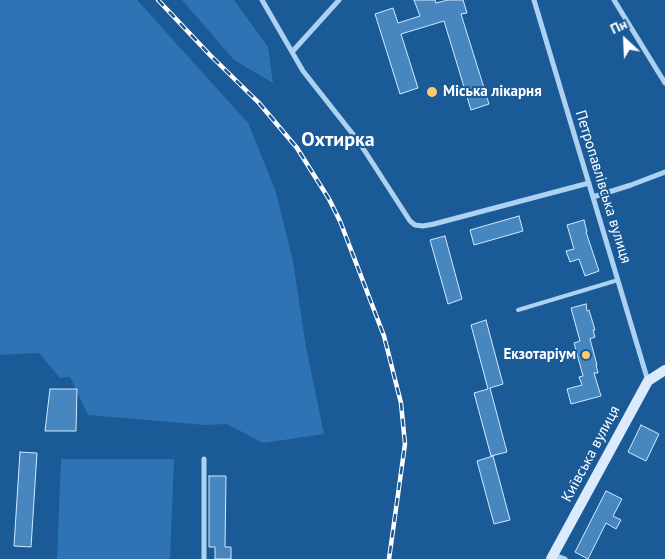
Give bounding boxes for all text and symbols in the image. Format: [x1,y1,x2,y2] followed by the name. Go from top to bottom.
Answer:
[600,15,650,65] north arrow
[607,15,630,38] text: Пн
[443,83,542,101] place label: Міська лікарня
[425,85,439,99] marker: Міська лікарня
[571,108,635,266] street label: Петропавлівська вулиця
[301,128,375,152] district label: Охтирка
[503,346,576,364] place label: Екзотаріум
[580,349,592,361] marker: Екзотаріум
[558,403,624,505] street label: Київська вулиця

